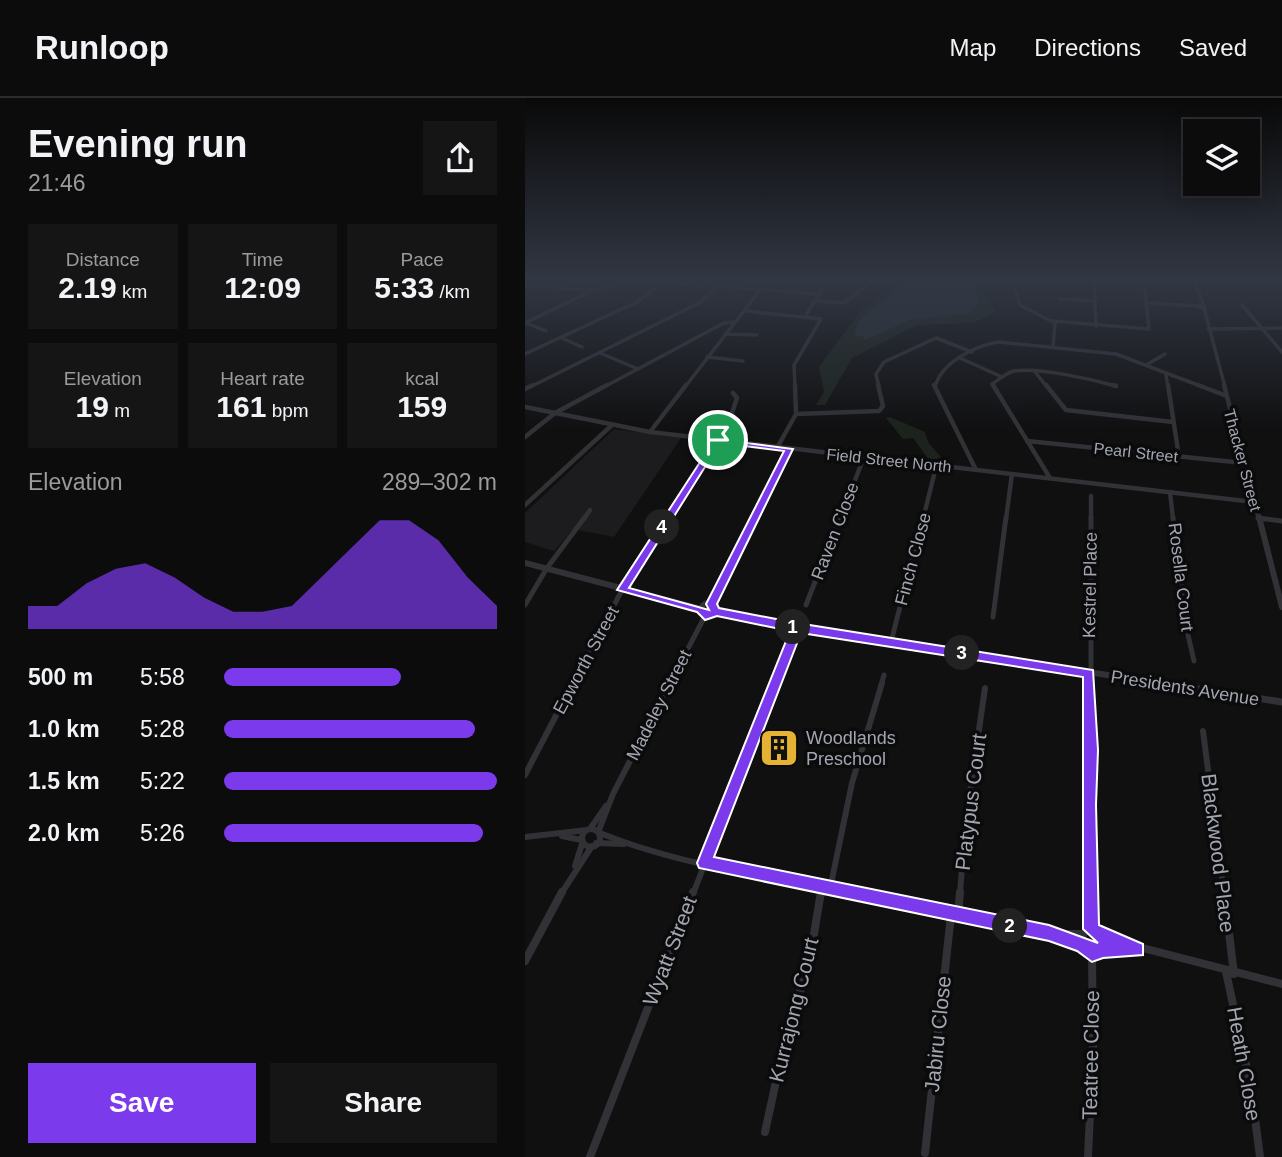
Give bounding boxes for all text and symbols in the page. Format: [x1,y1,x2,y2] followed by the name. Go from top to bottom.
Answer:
[35,29,169,66] text: Runloop
[950,34,996,61] text: Map
[1034,34,1141,61] text: Directions
[1179,34,1247,61] text: Saved
[1183,119,1260,196] map controls
[1183,119,1260,196] button: layers
[423,121,497,195] button: share
[28,123,248,165] text: Evening run
[28,170,86,196] text: 21:46
[66,249,140,270] text: Distance
[242,249,283,270] text: Time
[401,249,444,270] text: Pace
[58,271,117,304] text: 2.19
[224,271,301,304] text: 12:09
[374,271,434,304] text: 5:33
[117,281,147,302] text: km
[434,281,470,302] text: /km
[64,368,142,389] text: Elevation
[220,368,305,389] text: Heart rate
[405,368,439,389] text: kcal
[76,390,109,423] text: 19
[216,390,266,423] text: 161
[397,390,447,423] text: 159
[109,400,130,421] text: m
[266,400,309,421] text: bpm
[1221,407,1264,514] street label: Thacker Street
[688,410,748,470] pin
[699,421,737,459] icon: arrive
[1093,440,1179,465] street label: Pearl Street
[826,445,952,476] street label: Field Street North
[28,469,123,495] text: Elevation
[382,469,497,495] text: 289–302 m
[807,479,863,583] street label: Raven Close
[645,510,679,544] pin: 4
[891,511,935,607] street label: Finch Close
[656,516,667,537] text: 4
[1164,522,1198,632] street label: Rosella Court
[1079,532,1101,638] street label: Kestrel Place
[549,603,623,717] street label: Epworth Street
[775,610,811,644] pin: 1
[787,616,798,637] text: 1
[945,636,979,670] pin: 3
[956,642,967,663] text: 3
[623,647,695,763] street label: Madeley Street
[28,664,93,690] text: 500 m
[140,664,185,690] text: 5:58
[1109,666,1261,710] street label: Presidents Avenue
[28,716,100,742] text: 1.0 km
[140,716,185,742] text: 5:28
[758,727,800,769] building icon: Woodlands Preschool
[806,728,896,769] place label: Woodlands Preschool
[951,732,990,872] street label: Platypus Court
[28,768,100,794] text: 1.5 km
[140,768,185,794] text: 5:22
[1197,772,1240,934] street label: Blackwood Place
[28,820,100,846] text: 2.0 km
[140,820,185,846] text: 5:26
[638,893,701,1009] street label: Wyatt Street
[993,908,1028,944] pin: 2
[1004,915,1015,936] text: 2
[764,935,823,1085] street label: Kurrajong Court
[920,975,955,1093] street label: Jabiru Close
[1078,990,1103,1120] street label: Teatree Close
[1223,1005,1266,1123] street label: Heath Close
[28,1063,256,1143] button: Save
[270,1063,497,1143] button: Share

